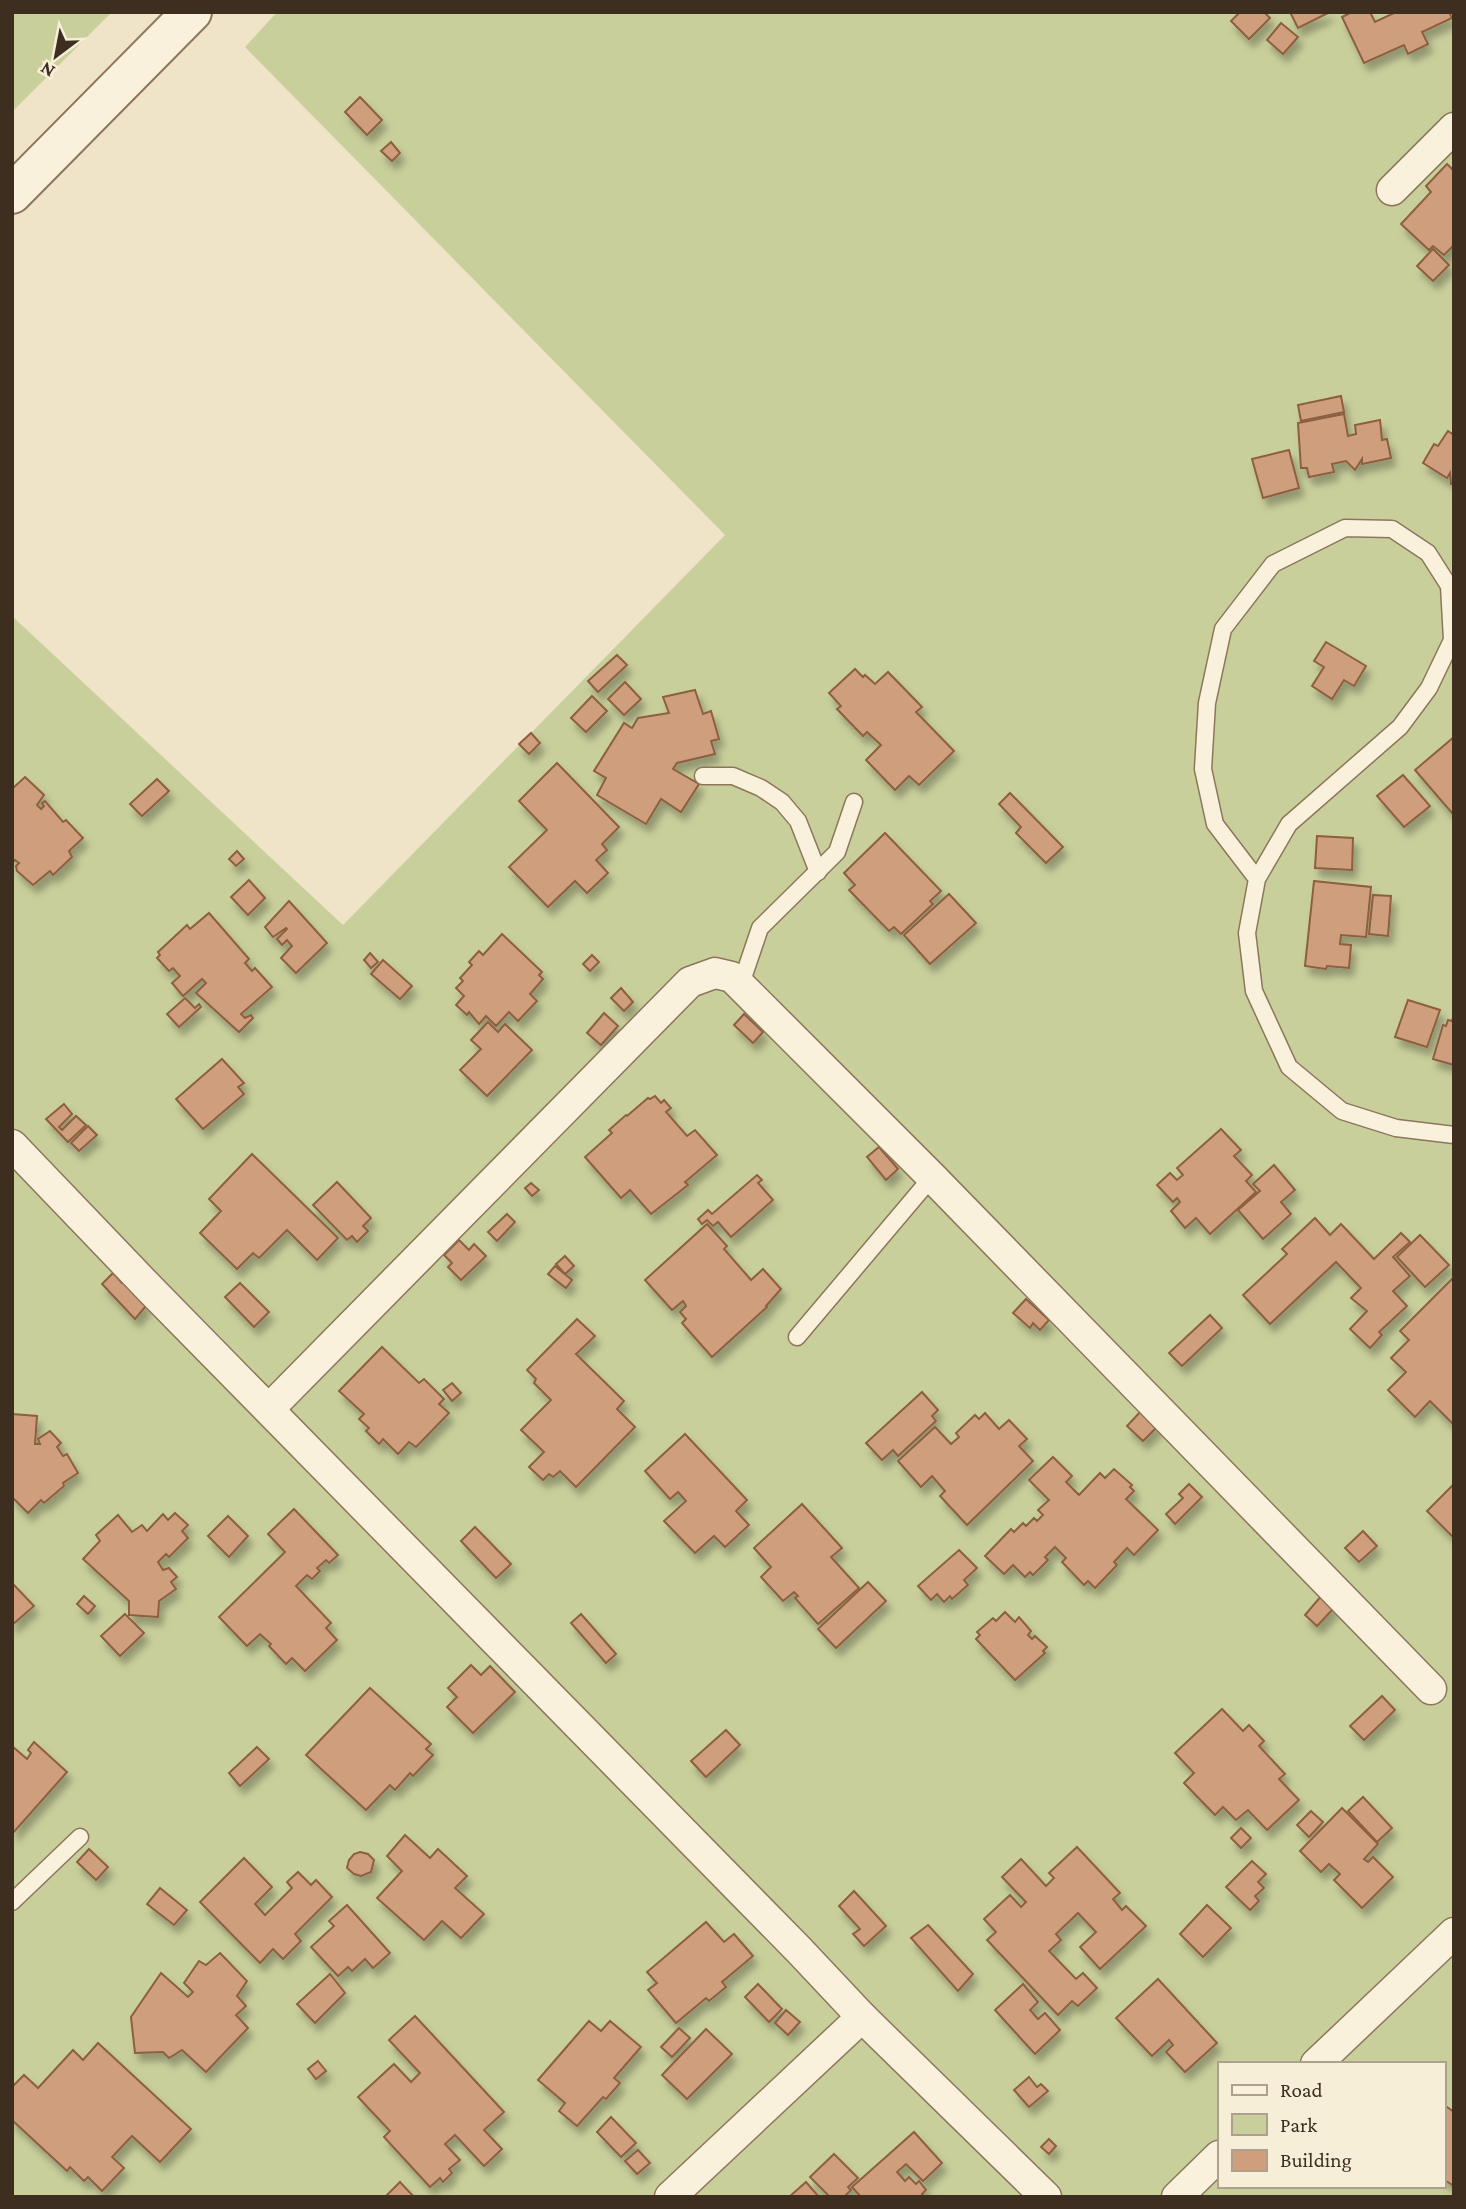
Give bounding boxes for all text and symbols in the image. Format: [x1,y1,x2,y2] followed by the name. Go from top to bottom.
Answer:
[21,21,91,91] north arrow
[36,58,58,82] text: N
[1218,2062,1445,2188] legend
[1280,2078,1323,2102] text: Road
[1280,2113,1317,2137] text: Park
[1280,2148,1352,2172] text: Building

